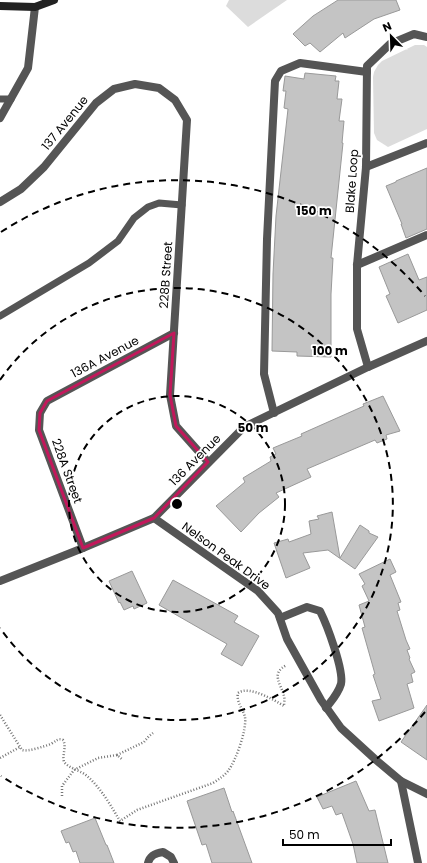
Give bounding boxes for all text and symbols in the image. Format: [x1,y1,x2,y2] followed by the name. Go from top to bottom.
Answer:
[371,16,411,56] north arrow
[380,18,394,36] text: N
[37,92,92,154] street label: 137 Avenue
[341,148,362,213] street label: Blake Loop
[296,202,332,219] text: 150 m
[155,241,176,309] street label: 228B Street
[68,331,142,382] street label: 136A Avenue
[312,342,348,359] text: 100 m
[238,419,269,436] text: 50 m
[165,430,224,489] street label: 136 Avenue
[48,436,87,506] street label: 228A Street
[170,497,184,511] centre of rings
[179,518,274,594] street label: Nelson Peak Drive
[283,821,391,847] scale bar
[289,826,320,843] text: 50 m

